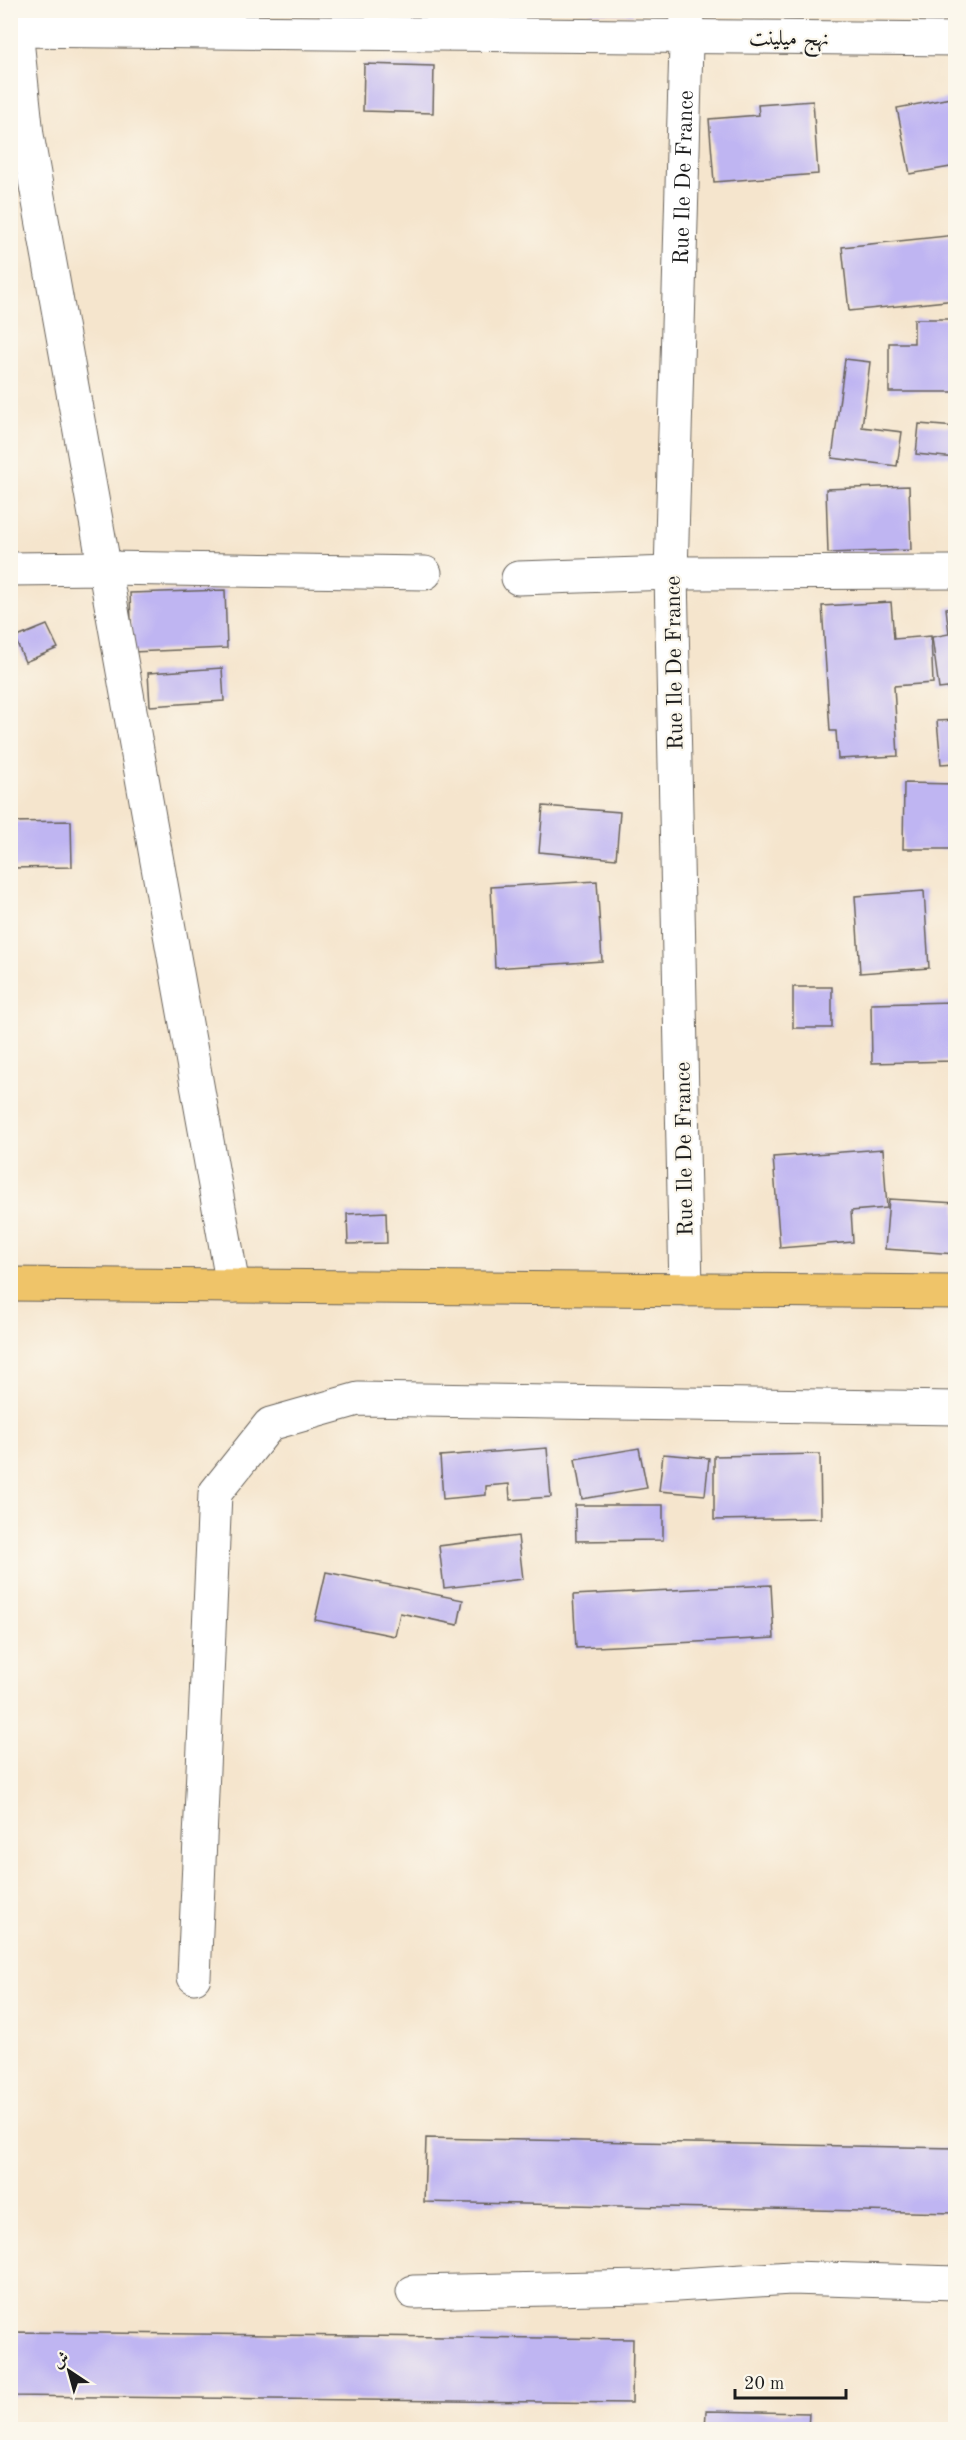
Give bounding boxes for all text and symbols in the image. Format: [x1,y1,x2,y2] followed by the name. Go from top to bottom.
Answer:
[748,27,829,58] street label: نهج ميلينت
[671,90,698,265] street label: Rue Ile De France
[662,576,688,750] street label: Rue Ile De France
[672,1062,698,1236] street label: Rue Ile De France
[39,2341,99,2401] north arrow
[50,2349,72,2372] text: ش
[735,2362,846,2400] scale bar
[744,2375,784,2393] text: 20 m

